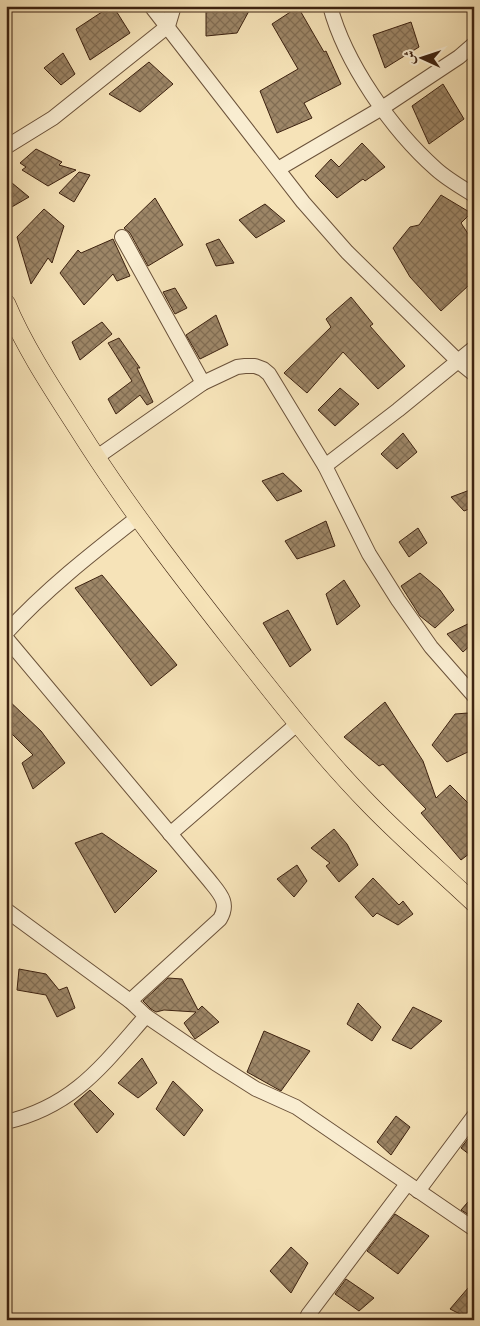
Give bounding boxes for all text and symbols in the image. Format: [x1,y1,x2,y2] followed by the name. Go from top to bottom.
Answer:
[398,32,448,82] north arrow
[401,50,418,65] text: ش

